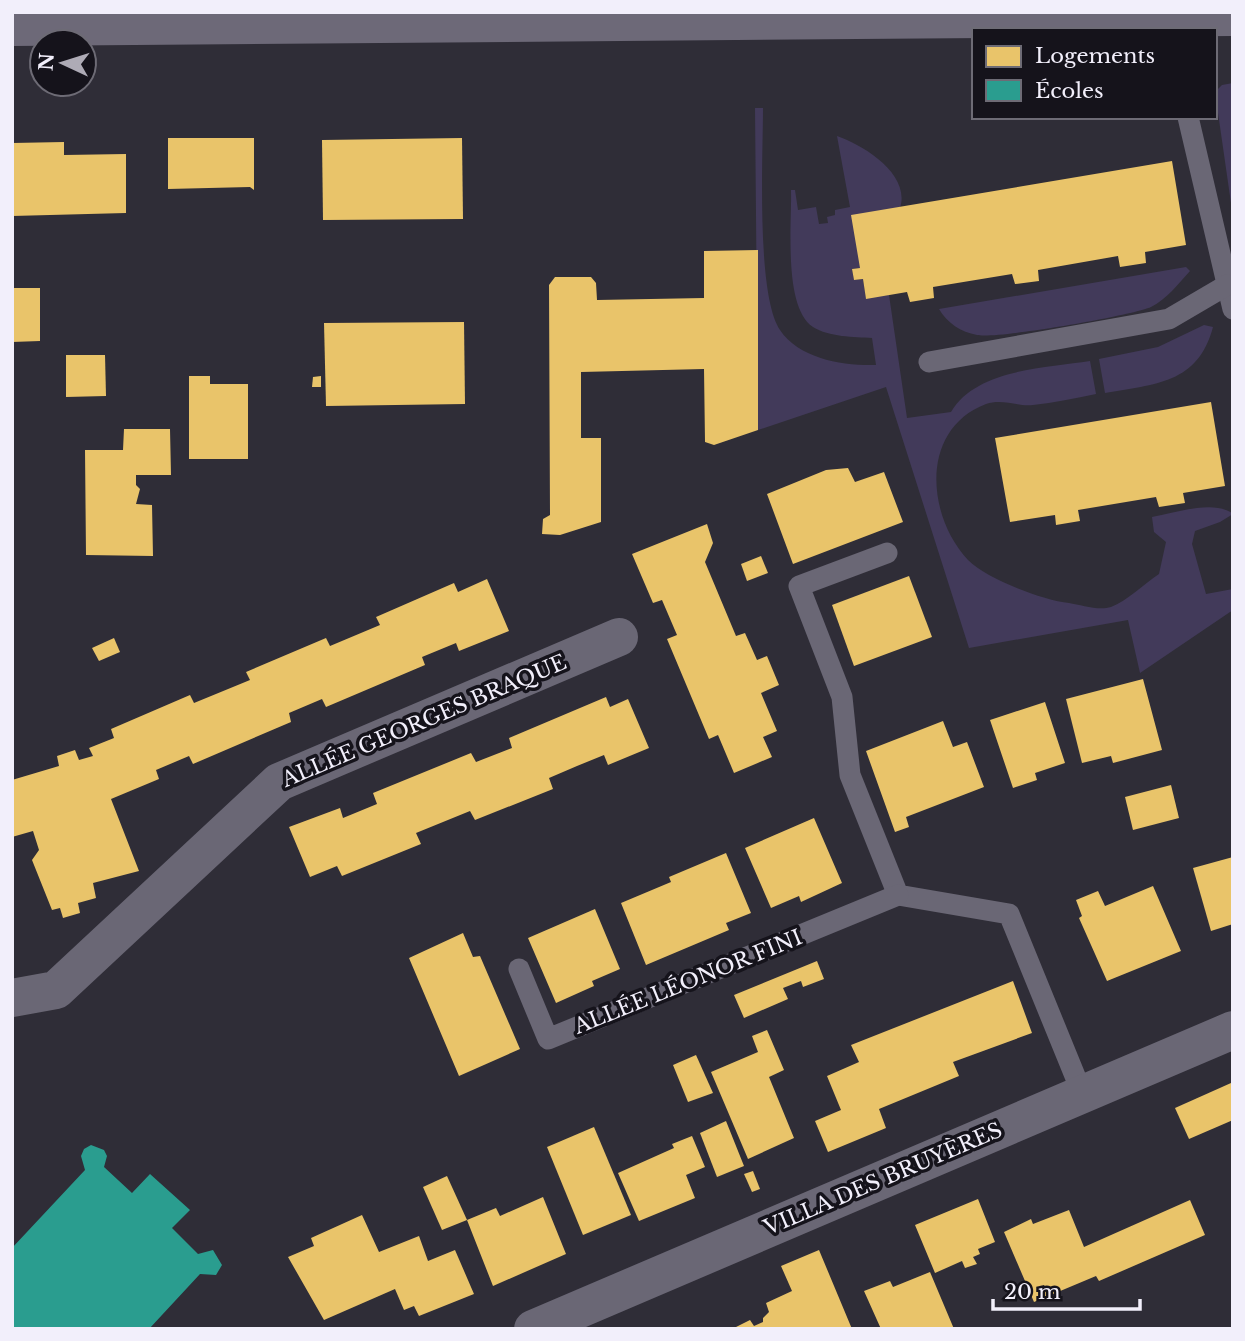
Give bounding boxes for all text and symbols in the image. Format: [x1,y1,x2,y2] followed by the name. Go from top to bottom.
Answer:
[28,28,98,98] north arrow
[972,28,1217,119] legend
[1035,43,1155,69] text: Logements
[34,52,59,72] text: N
[1035,78,1104,104] text: Écoles
[277,649,570,793] street label: ALLÉE GEORGES BRAQUE
[569,924,806,1040] street label: ALLÉE LÉONOR FINI
[759,1117,1006,1241] street label: VILLA DES BRUYÈRES
[993,1268,1140,1312] scale bar
[1004,1279,1061,1305] text: 20 m

